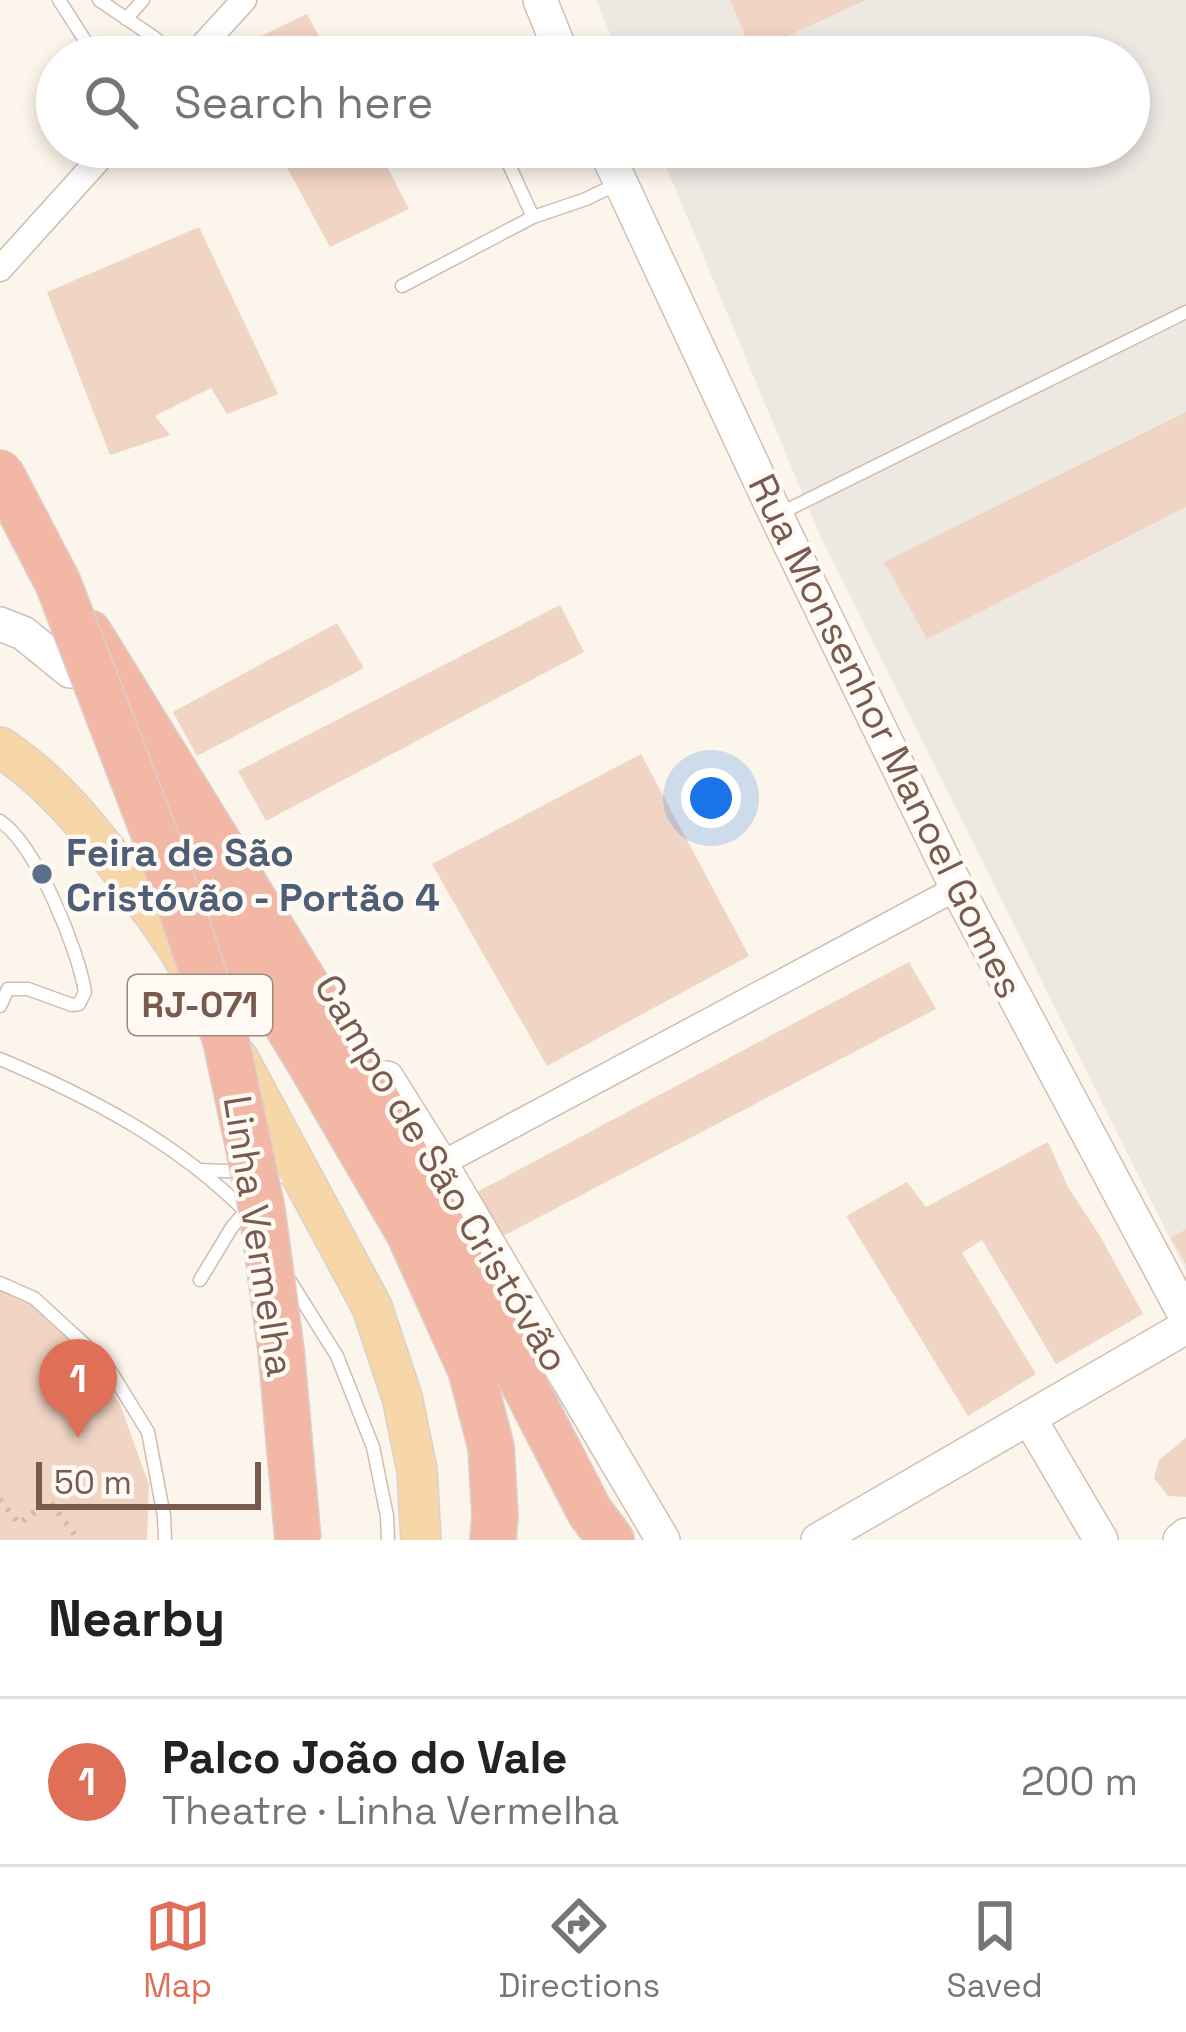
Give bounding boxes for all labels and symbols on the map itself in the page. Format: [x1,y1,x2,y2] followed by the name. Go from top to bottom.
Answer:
[738,466,1034,1006] street label: Rua Monsenhor Manoel Gomes
[681,768,741,828] your location
[66,828,440,922] place label: Feira de São Cristóvão - Portão 4
[29,861,55,887] marker: Feira de São Cristóvão - Portão 4
[304,965,580,1381] street label: Campo de São Cristóvão
[128,975,272,1035] road number: RJ-071
[213,1092,305,1380] street label: Linha Vermelha
[39,1339,117,1438] pin: 1
[36,1456,261,1509] scale bar

